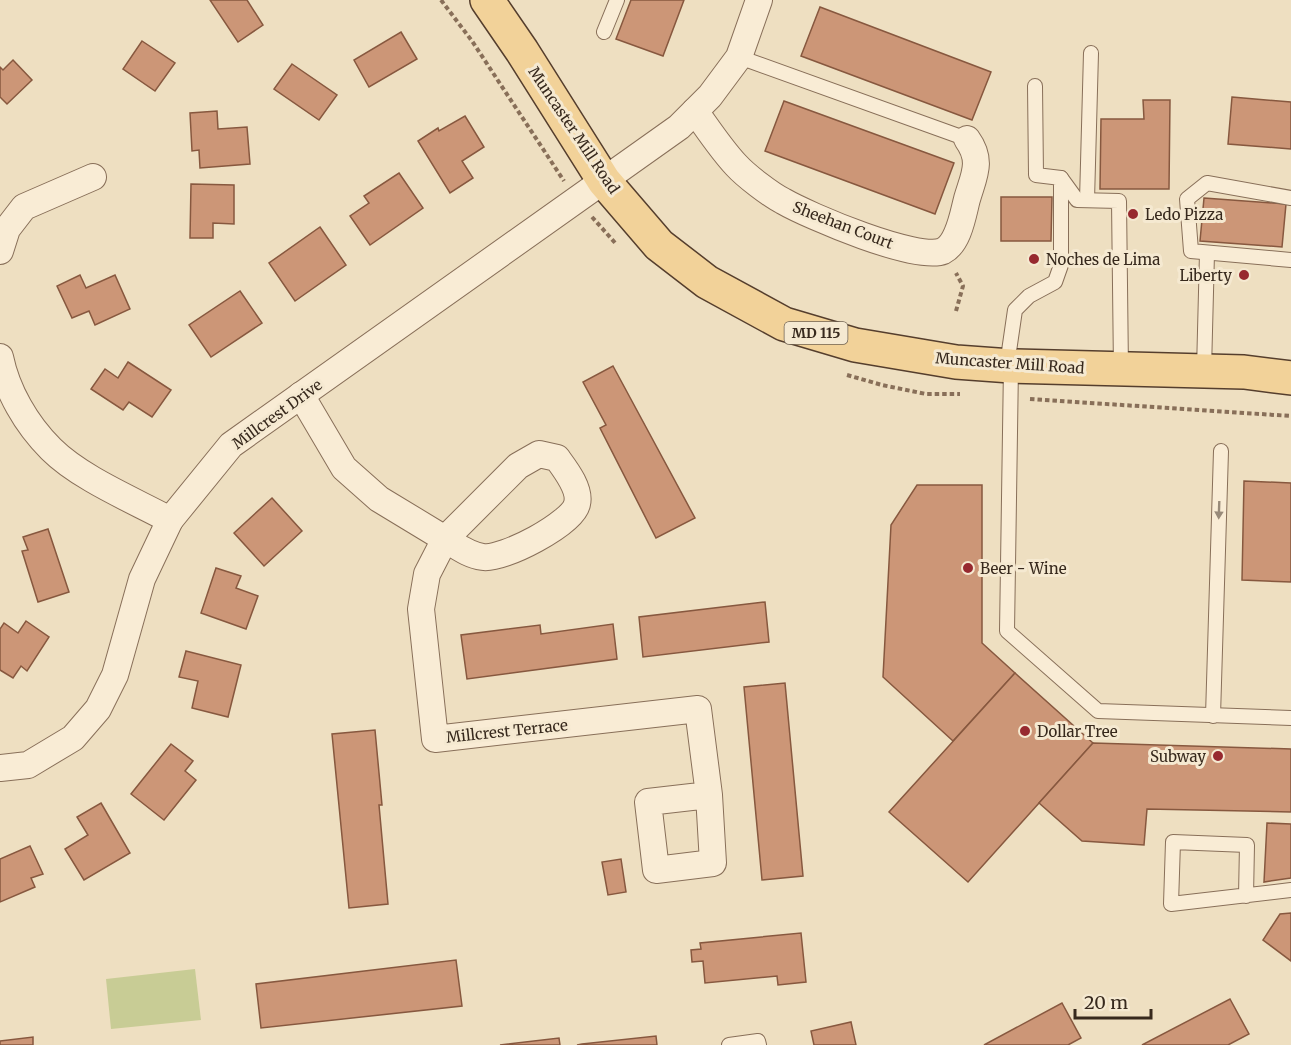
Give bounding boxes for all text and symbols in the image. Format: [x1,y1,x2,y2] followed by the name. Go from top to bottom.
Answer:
[524,63,624,197] street label: Muncaster Mill Road
[790,197,896,253] street label: Sheehan Court
[1145,205,1223,224] place label: Ledo Pizza
[1126,207,1140,221] marker: Ledo Pizza
[1046,250,1160,269] place label: Noches de Lima
[1027,252,1041,266] marker: Noches de Lima
[1179,266,1232,285] place label: Liberty
[1237,268,1251,282] marker: Liberty
[784,322,848,344] road number: MD 115
[935,348,1085,378] street label: Muncaster Mill Road
[228,375,326,453] street label: Millcrest Drive
[1214,500,1224,519] one-way arrow
[980,559,1067,578] place label: Beer - Wine
[961,561,975,575] marker: Beer - Wine
[445,715,569,747] street label: Millcrest Terrace
[1037,722,1118,741] place label: Dollar Tree
[1018,724,1032,738] marker: Dollar Tree
[1150,747,1206,766] place label: Subway
[1211,749,1225,763] marker: Subway
[1075,982,1152,1020] scale bar
[1084,991,1128,1014] text: 20 m

